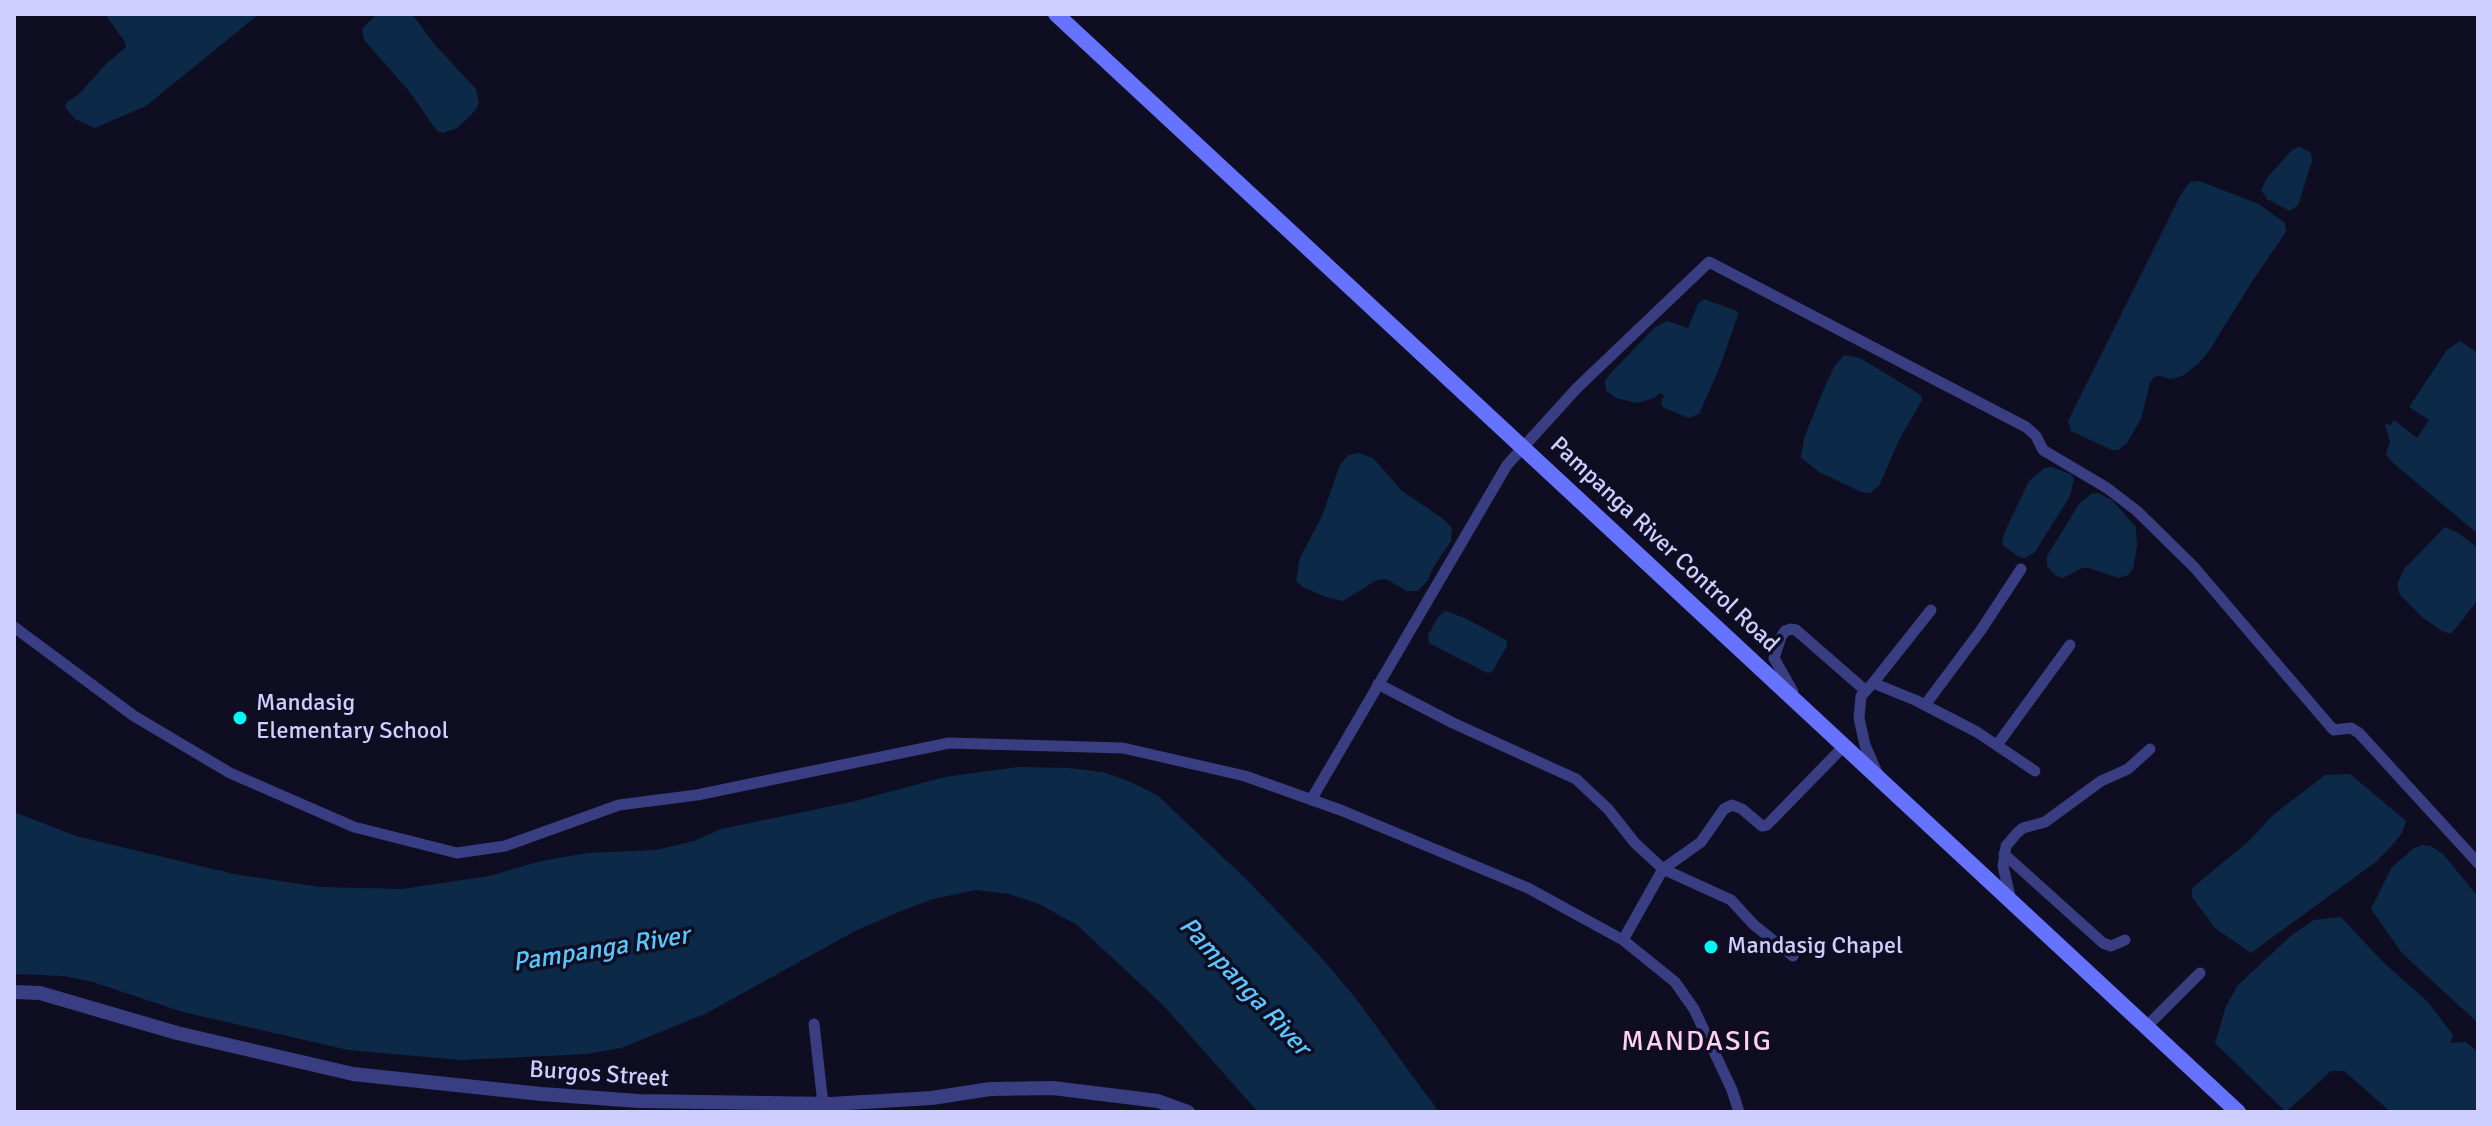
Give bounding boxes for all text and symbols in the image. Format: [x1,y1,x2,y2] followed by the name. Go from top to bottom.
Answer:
[1543,431,1785,659] street label: Pampanga River Control Road
[256,690,449,746] place label: Mandasig Elementary School
[231,709,249,727] marker: Mandasig Elementary School
[1172,911,1316,1063] water label: Pampanga River
[510,921,692,979] water label: Pampanga River
[1727,933,1903,961] place label: Mandasig Chapel
[1702,938,1720,956] marker: Mandasig Chapel
[1621,1026,1773,1060] district label: MANDASIG
[528,1056,670,1094] street label: Burgos Street

